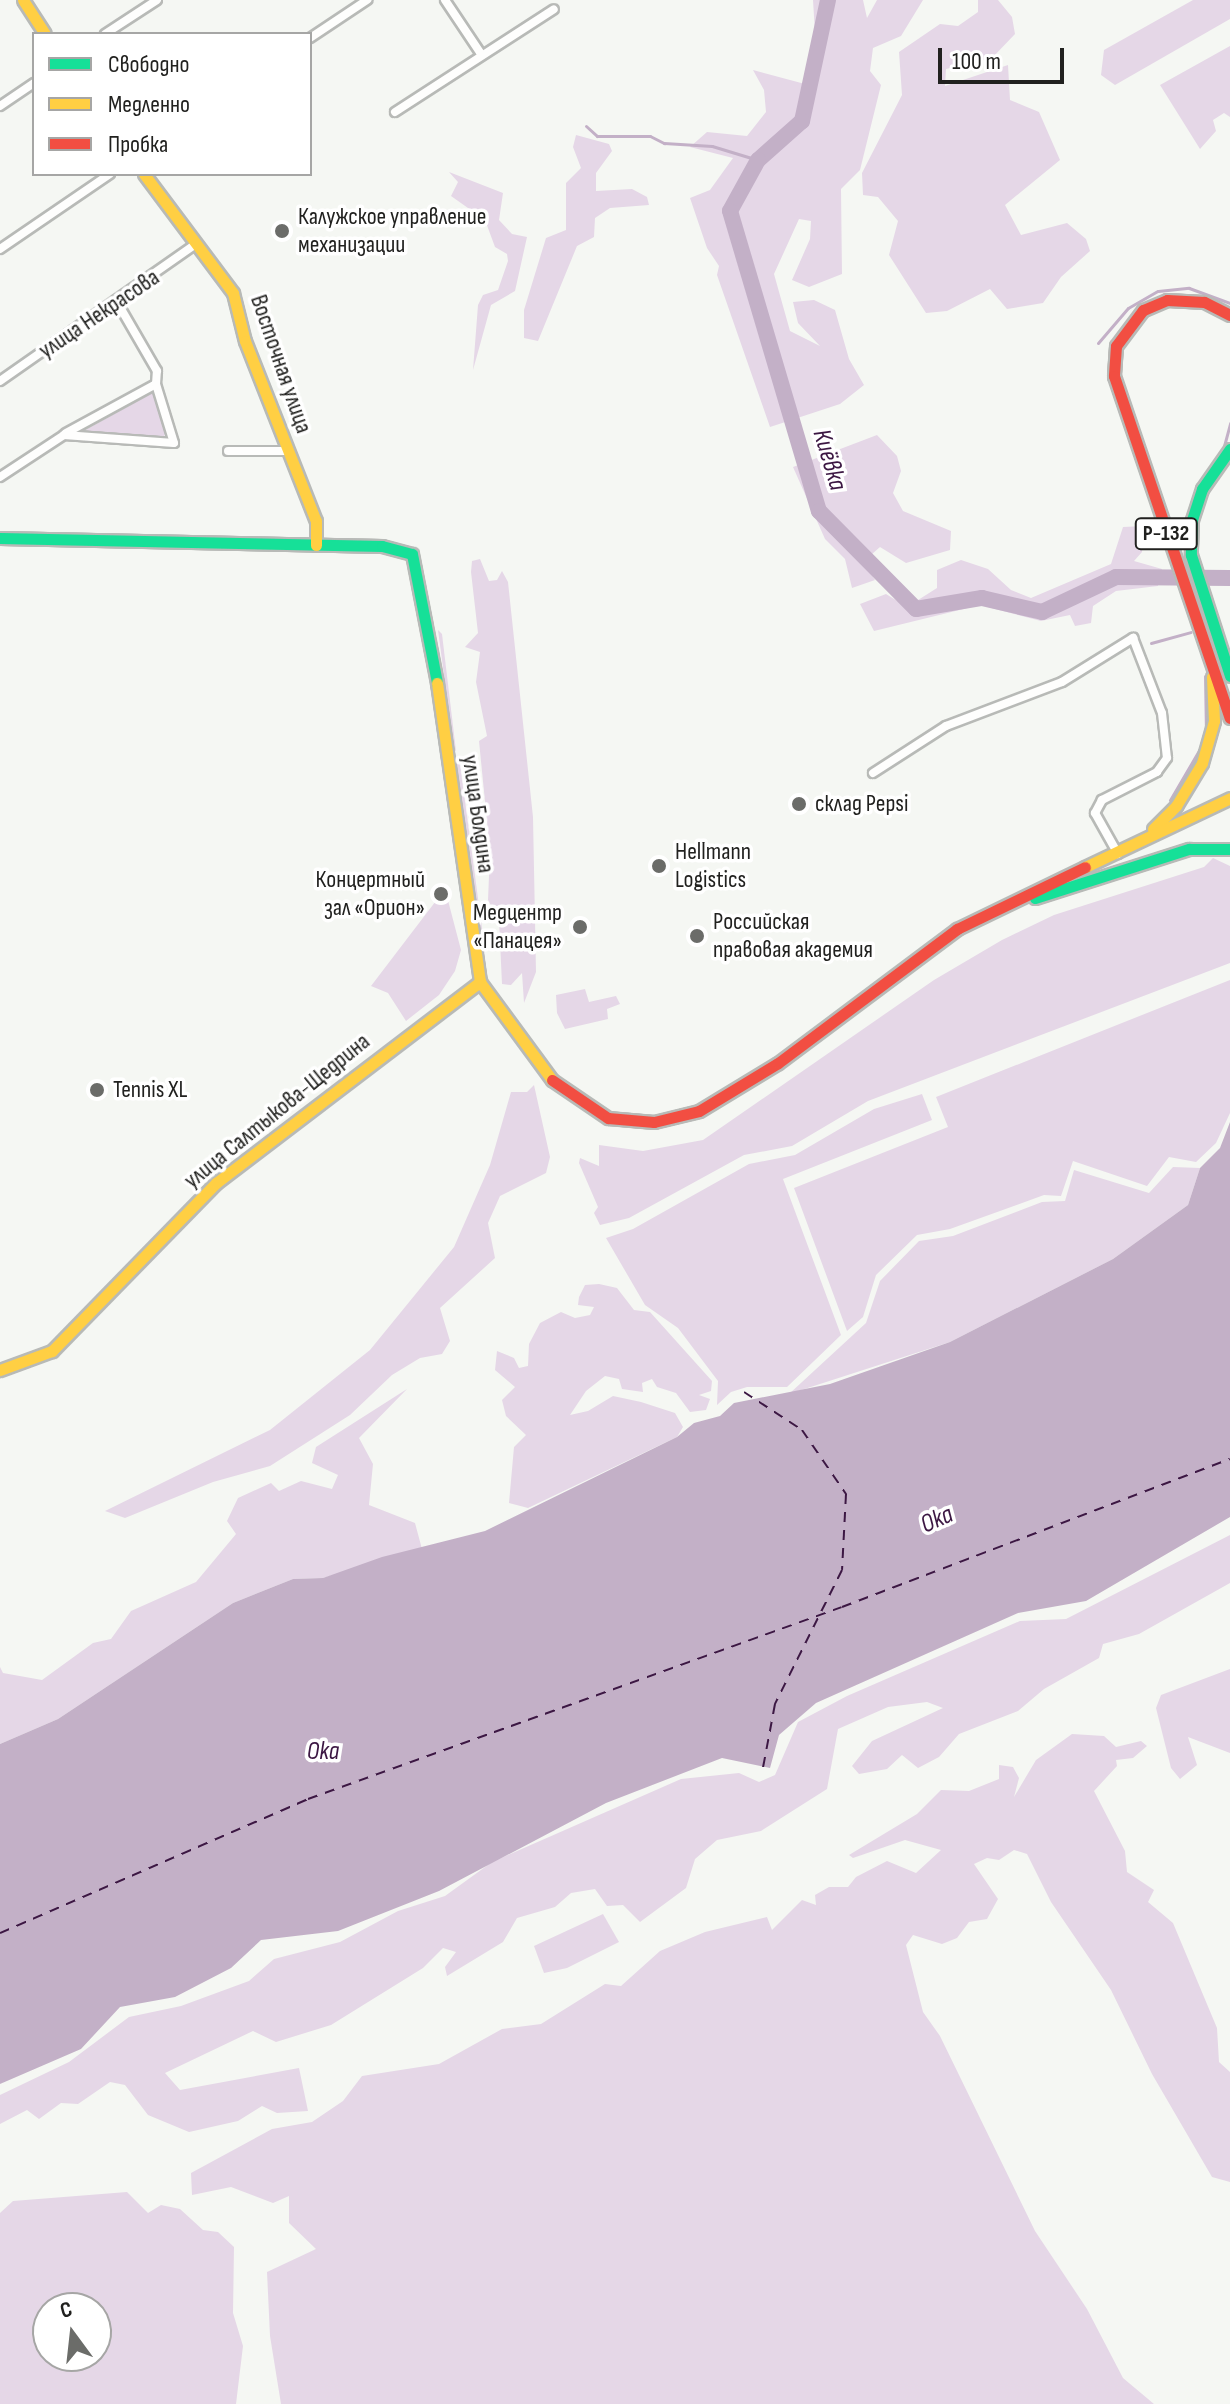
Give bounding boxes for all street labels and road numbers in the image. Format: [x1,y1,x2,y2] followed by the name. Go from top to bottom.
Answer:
[33,263,165,365] street label: улица Некрасова
[244,291,318,437] street label: Восточная улица
[1134,516,1198,552] road number: Р-132
[455,753,501,875] street label: улица Болдина
[178,1027,376,1195] street label: улица Салтыкова-Щедрина

